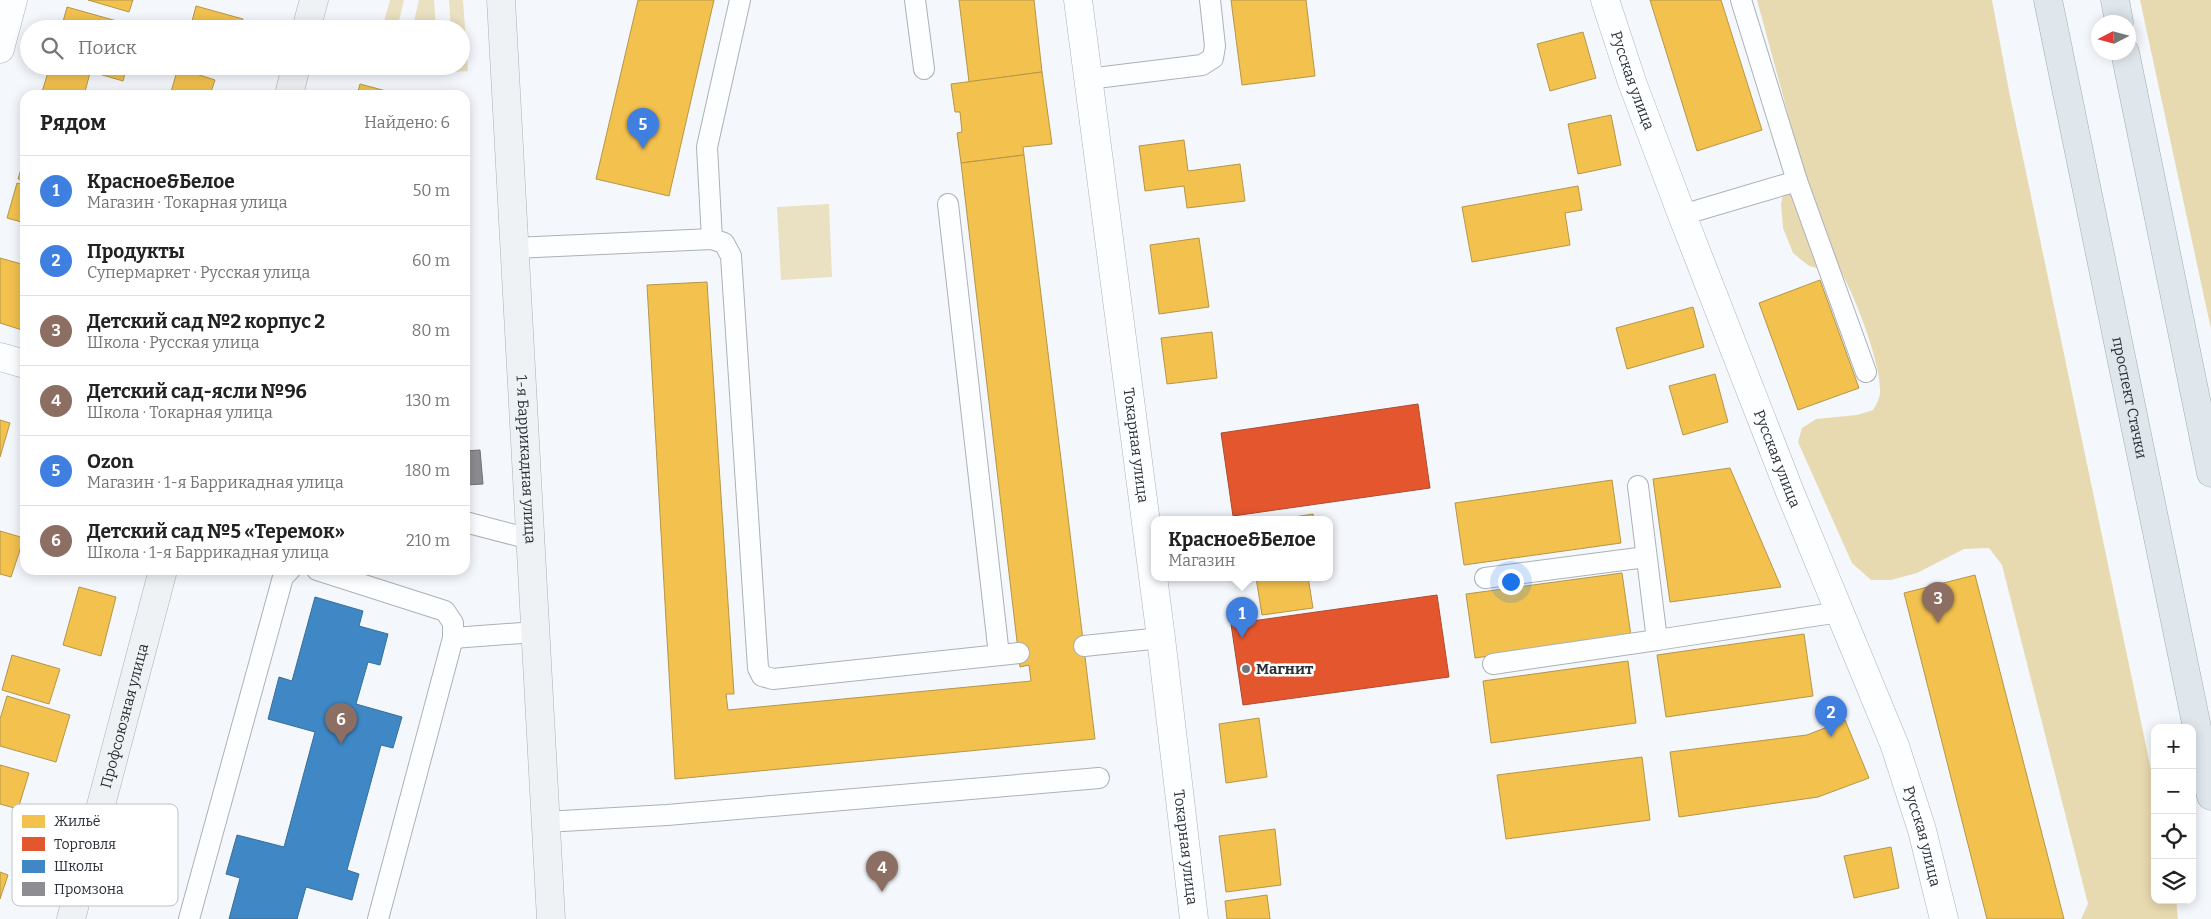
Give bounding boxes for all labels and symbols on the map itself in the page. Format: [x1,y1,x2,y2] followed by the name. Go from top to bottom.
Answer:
[2091,15,2136,60] north arrow
[1607,29,1658,132] street label: Русская улица
[627,108,659,149] pin: 5
[2108,335,2151,460] street label: проспект Стачки
[512,375,540,544] street label: 1-я Баррикадная улица
[1120,387,1152,504] street label: Токарная улица
[1750,407,1804,510] street label: Русская улица
[1498,569,1524,595] your location
[1922,582,1954,623] pin: 3
[1226,597,1258,638] pin: 1
[97,642,152,790] street label: Профсоюзная улица
[1256,660,1314,678] place label: Магнит
[1240,663,1252,675] marker: Магнит
[1815,696,1847,737] pin: 2
[325,703,357,744] pin: 6
[1899,784,1945,888] street label: Русская улица
[1170,789,1201,906] street label: Токарная улица
[12,804,178,906] legend
[54,813,100,830] text: Жильё
[54,836,116,853] text: Торговля
[866,851,898,892] pin: 4
[54,858,103,875] text: Школы
[54,881,124,898] text: Промзона

